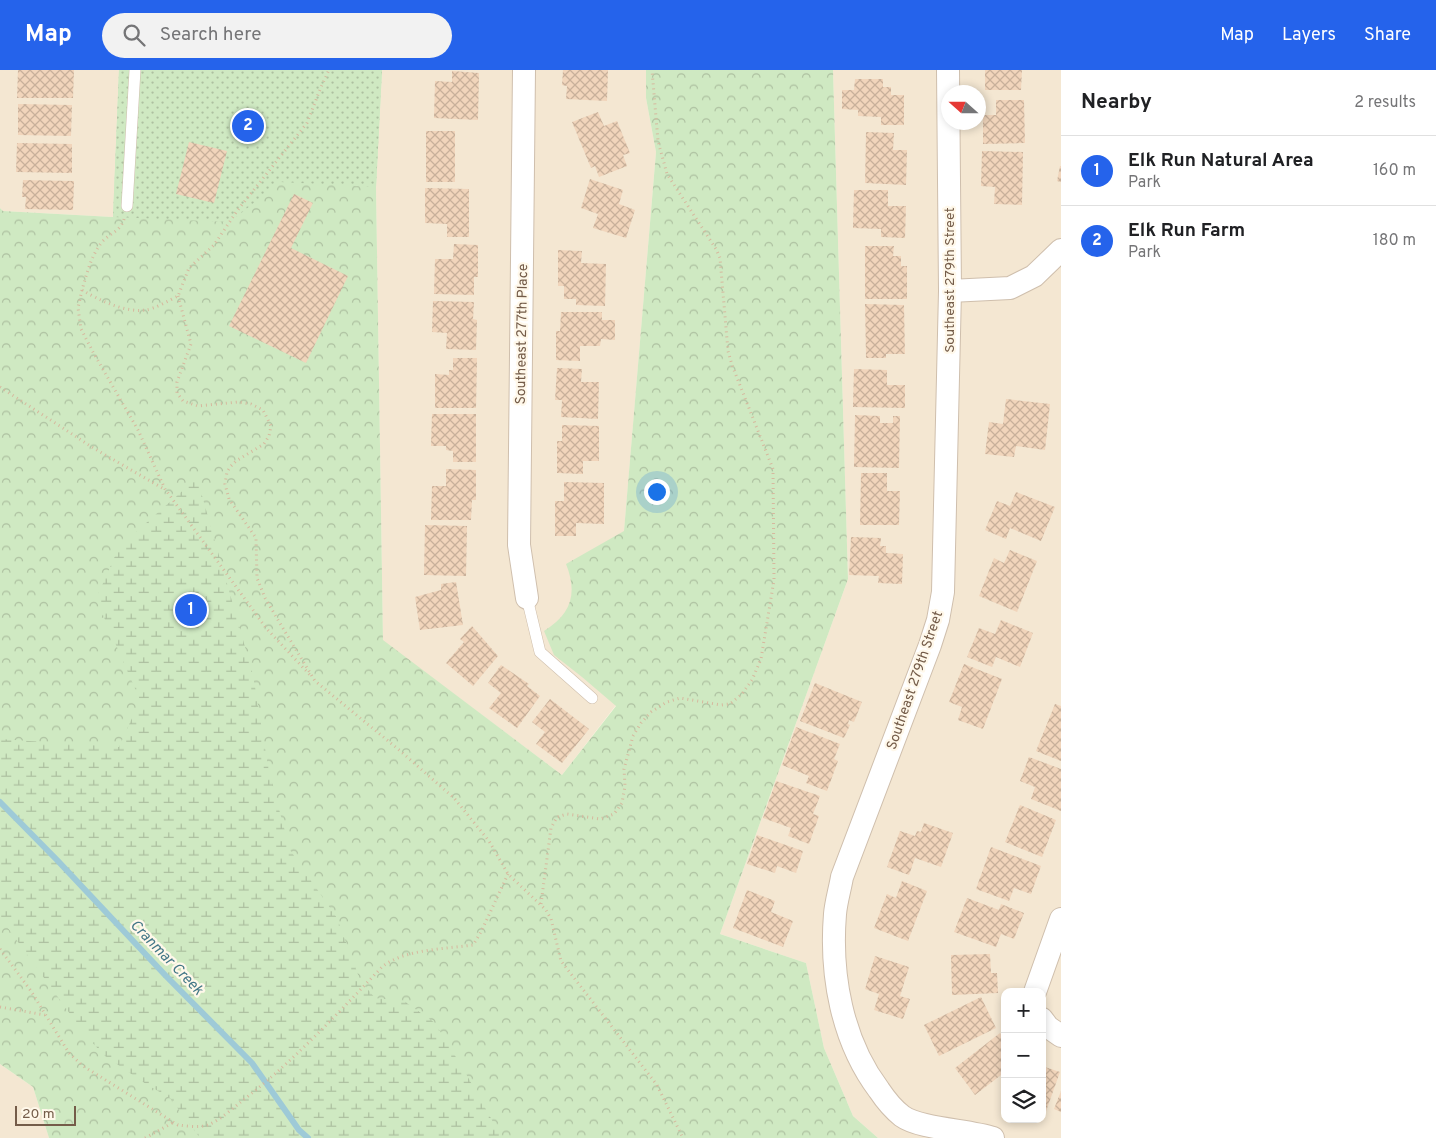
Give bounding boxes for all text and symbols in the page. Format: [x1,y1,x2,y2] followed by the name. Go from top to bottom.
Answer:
[102,13,452,58] search box
[25,20,72,50] text: Map
[120,21,148,49] icon: search
[160,23,261,47] text: Search here
[1220,24,1254,47] text: Map
[1282,24,1336,47] text: Layers
[1364,24,1411,47] text: Share
[941,85,986,130] north arrow
[1081,89,1152,116] text: Nearby
[1354,93,1416,113] text: 2 results
[232,107,264,145] pin: 2
[1128,149,1314,173] text: Elk Run Natural Area
[1094,161,1100,181] text: 1
[1373,161,1416,181] text: 160 m
[1128,173,1161,193] text: Park
[942,207,959,353] street label: Southeast 279th Street
[1128,219,1245,243] text: Elk Run Farm
[1092,231,1102,251] text: 2
[1373,231,1416,251] text: 180 m
[1128,243,1161,263] text: Park
[513,263,532,405] street label: Southeast 277th Place
[644,479,670,505] your location
[175,591,207,629] pin: 1
[884,609,947,752] street label: Southeast 279th Street
[125,916,207,1000] water label: Cranmar Creek
[1001,988,1046,1123] map controls
[1001,988,1046,1033] button: +
[1001,1033,1046,1078] button: −
[1001,1078,1046,1123] button: layers
[15,1103,76,1126] scale bar
[22,1106,55,1123] text: 20 m

